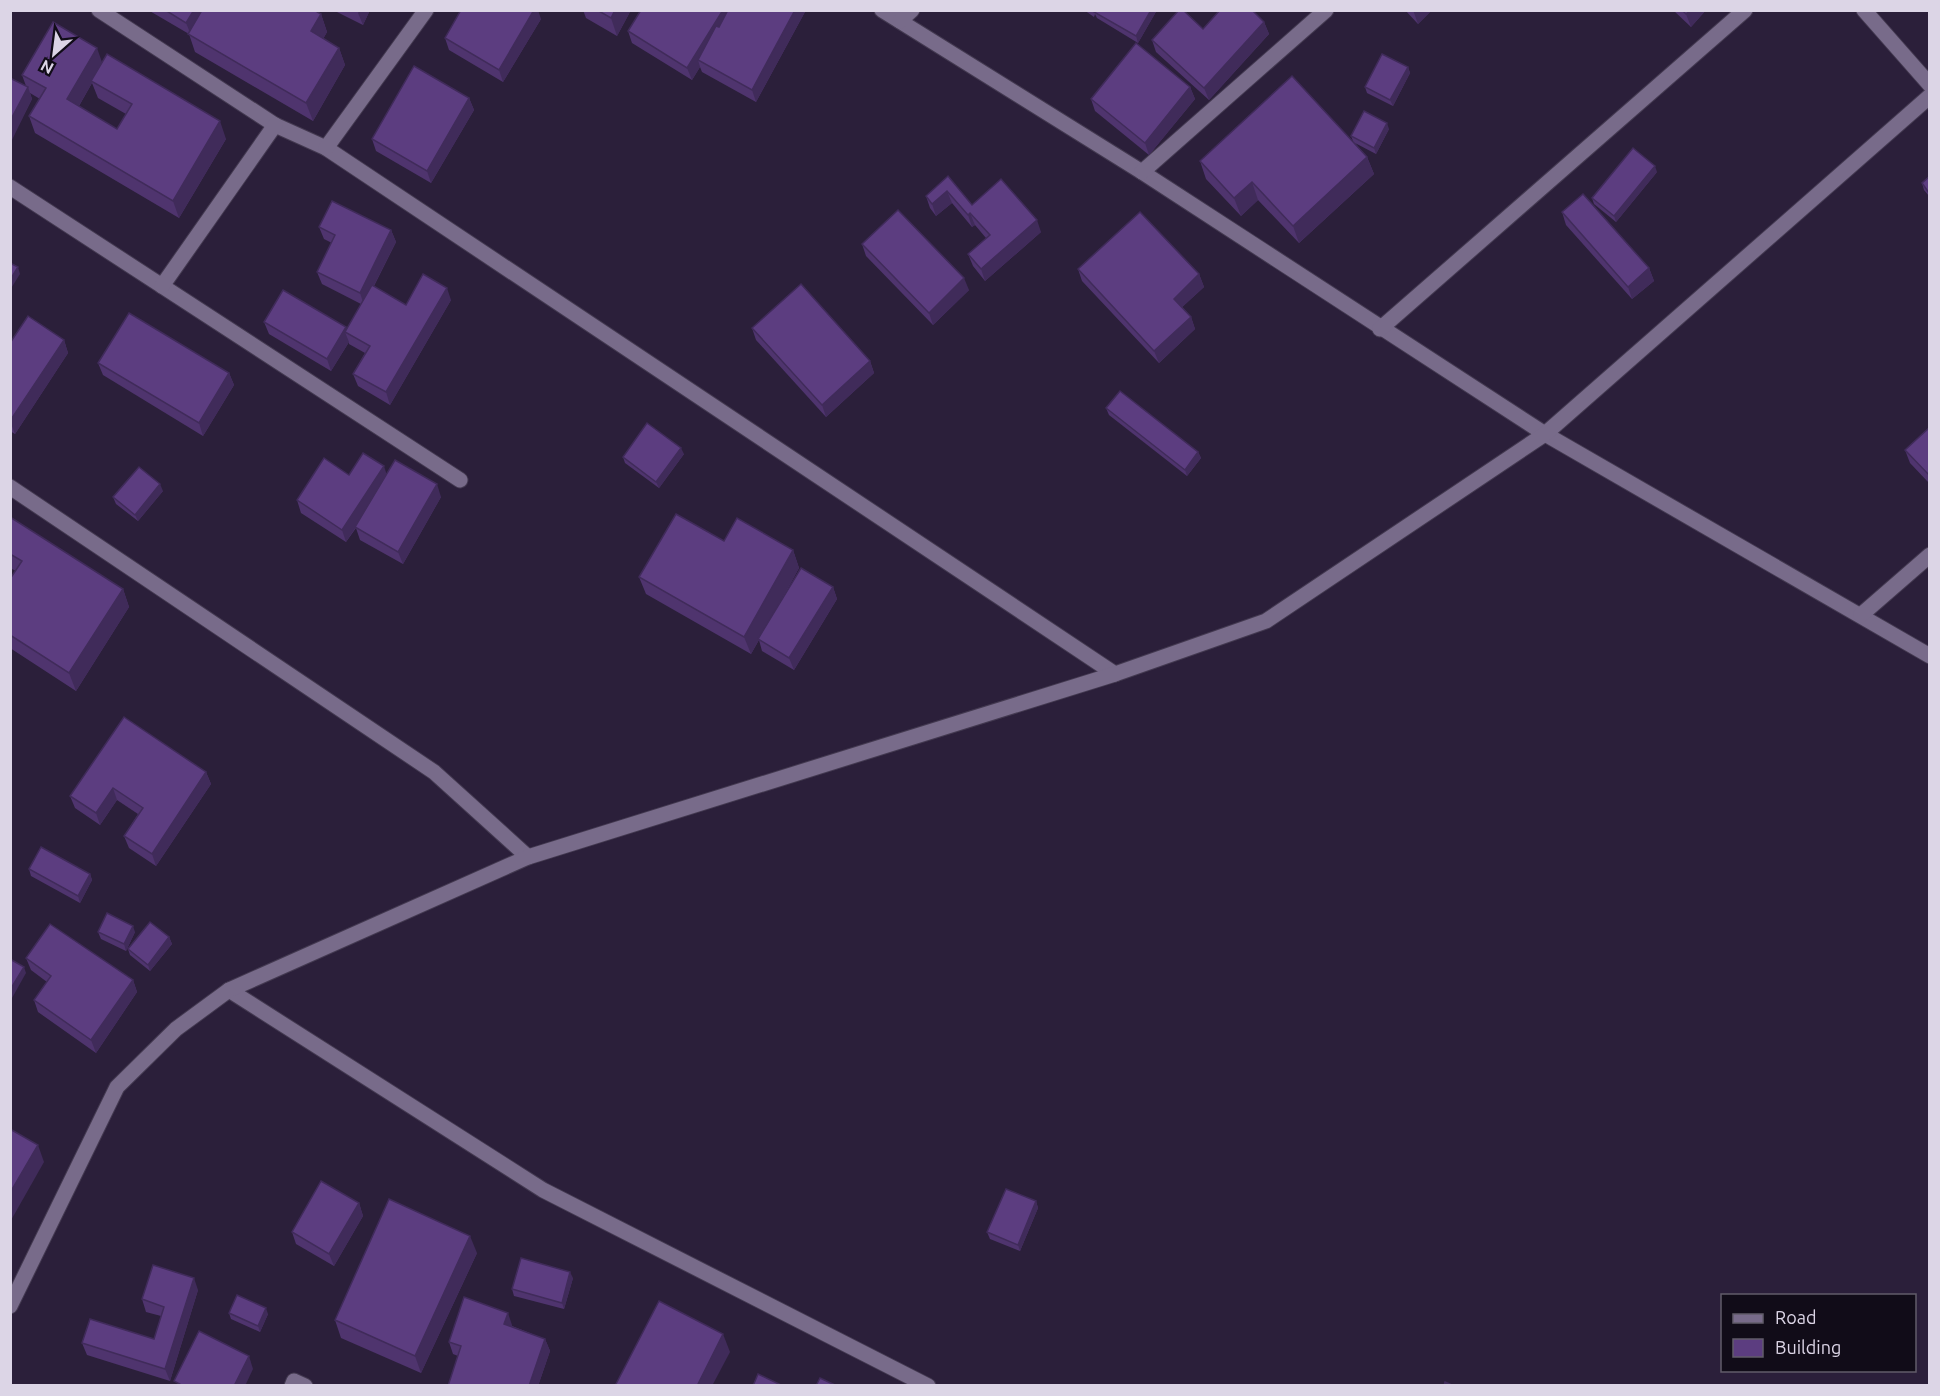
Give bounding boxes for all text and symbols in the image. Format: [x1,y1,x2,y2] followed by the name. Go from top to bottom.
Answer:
[24,24,84,84] north arrow
[37,56,56,78] text: N
[1721,1294,1916,1372] legend
[1775,1307,1817,1327] text: Road
[1775,1337,1841,1357] text: Building

